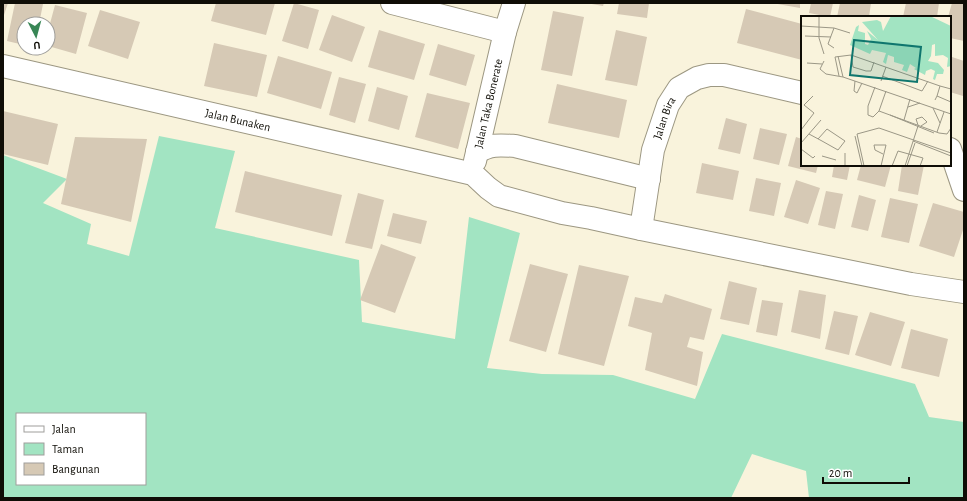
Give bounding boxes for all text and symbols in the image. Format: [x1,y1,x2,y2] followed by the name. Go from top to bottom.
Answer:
[16,16,56,56] north arrow
[801,16,951,166] inset map
[33,40,41,51] text: U
[472,58,505,149] street label: Jalan Taka Bonerate
[651,94,678,141] street label: Jalan Bira
[204,107,272,133] street label: Jalan Bunaken
[16,413,146,485] legend
[52,423,76,435] text: Jalan
[52,443,84,455] text: Taman
[823,459,909,485] scale bar
[52,463,100,475] text: Bangunan
[829,467,852,479] text: 20 m

